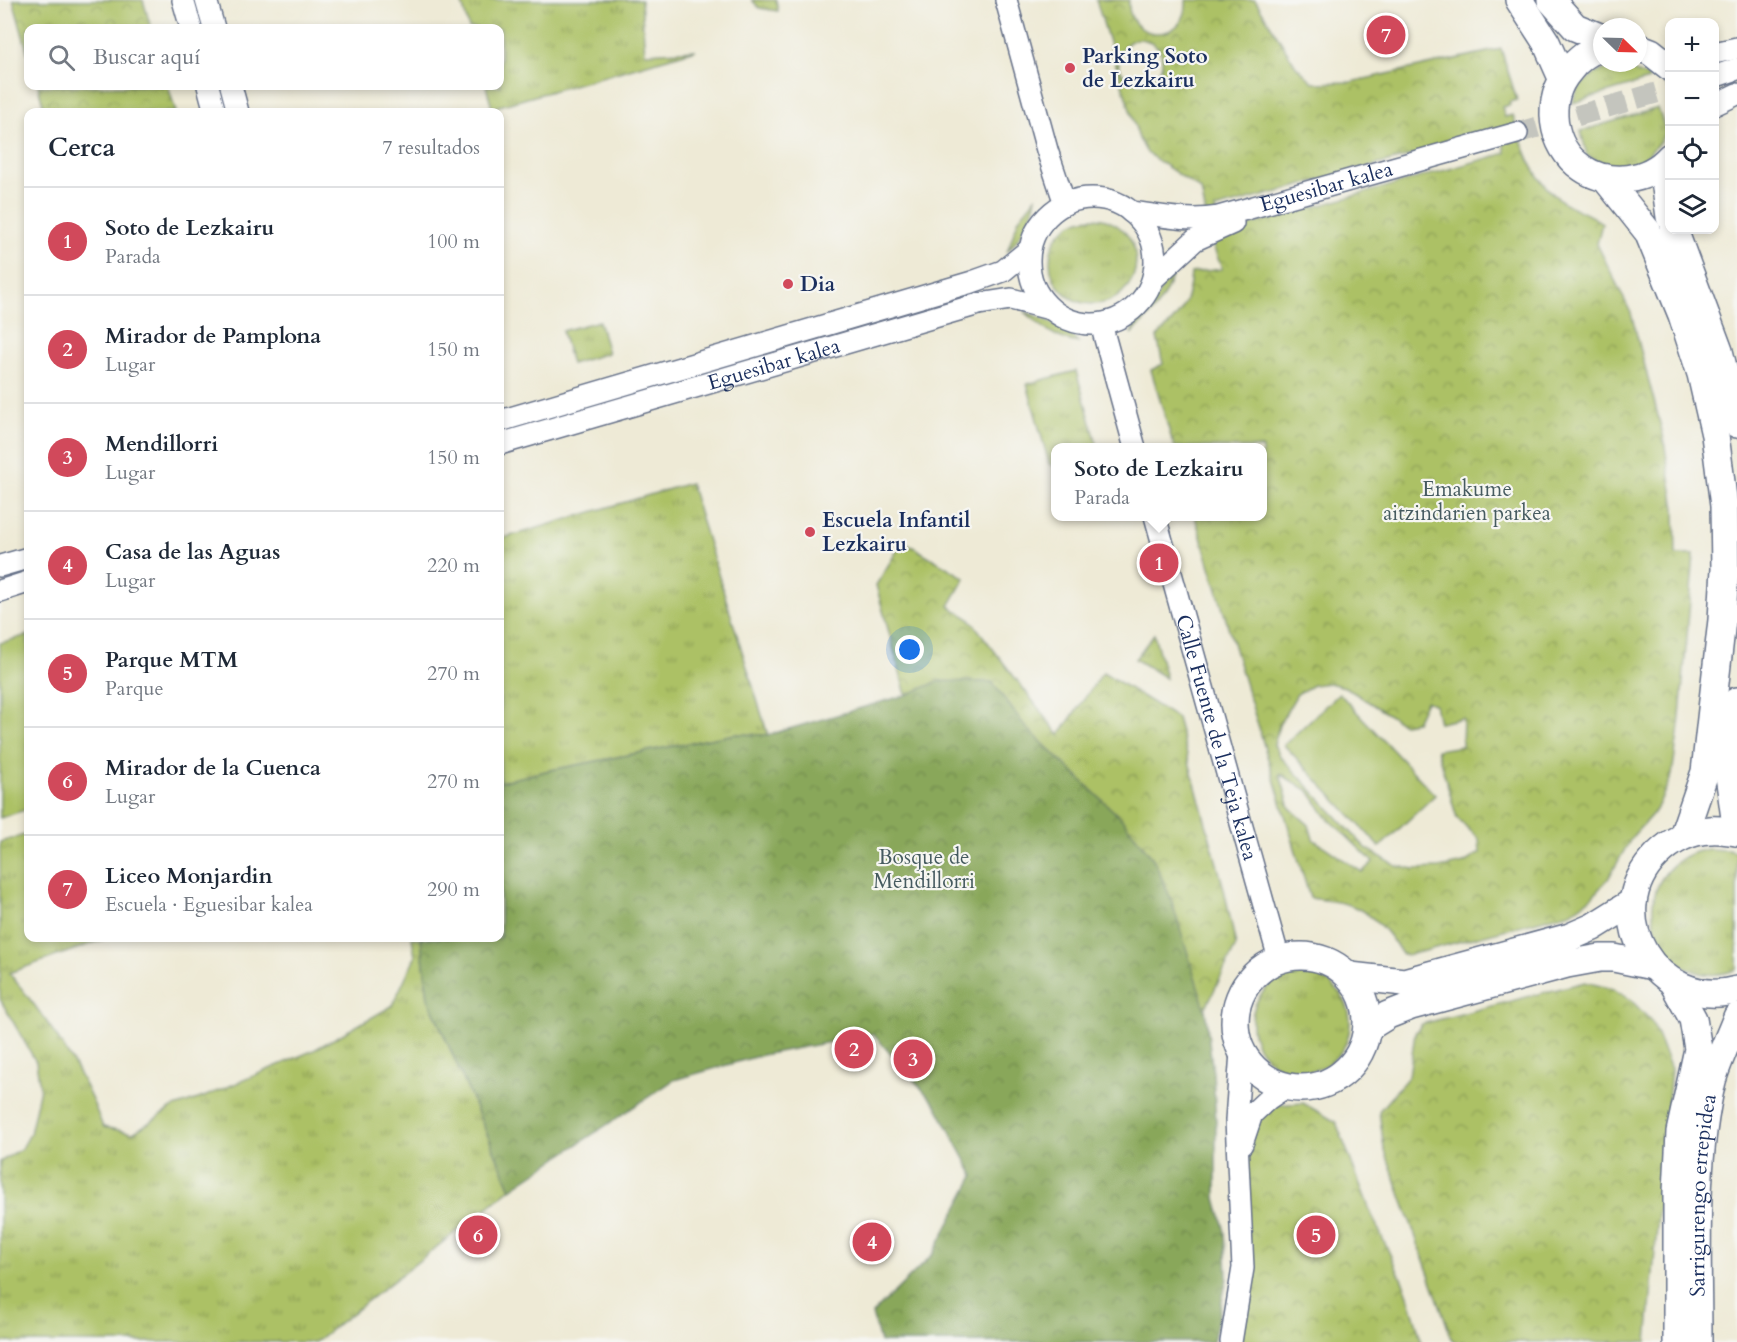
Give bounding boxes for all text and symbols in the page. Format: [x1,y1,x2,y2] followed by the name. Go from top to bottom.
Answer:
[1366,12,1406,57] pin: 7
[1593,18,1647,72] north arrow
[1665,18,1719,234] map controls
[1665,18,1719,72] button: +
[24,24,504,90] search box
[45,41,78,74] icon: search
[93,42,200,72] text: Buscar aquí
[1082,42,1208,95] place label: Parking Soto de Lezkairu
[1063,61,1077,75] marker: Parking Soto de Lezkairu
[1665,72,1719,126] button: −
[1665,126,1719,180] button: locate
[48,130,115,165] text: Cerca
[382,134,480,161] text: 7 resultados
[1257,155,1396,220] street label: Eguesibar kalea
[1665,180,1719,234] button: layers
[105,213,274,243] text: Soto de Lezkairu
[62,228,73,255] text: 1
[427,228,480,255] text: 100 m
[105,243,161,270] text: Parada
[800,270,836,299] place label: Dia
[781,277,795,291] marker: Dia
[105,321,321,351] text: Mirador de Pamplona
[704,331,843,398] street label: Eguesibar kalea
[62,336,73,363] text: 2
[427,336,480,363] text: 150 m
[105,351,155,378] text: Lugar
[105,429,218,459] text: Mendillorri
[1051,443,1267,521] popup
[62,444,73,471] text: 3
[427,444,480,471] text: 150 m
[1074,454,1244,484] text: Soto de Lezkairu
[105,459,155,486] text: Lugar
[1383,475,1551,528] park label: Emakume aitzindarien parkea
[1074,484,1130,511] text: Parada
[822,506,970,559] place label: Escuela Infantil Lezkairu
[803,525,817,539] marker: Escuela Infantil Lezkairu
[105,537,280,567] text: Casa de las Aguas
[1140,540,1178,586] pin: 1
[62,552,73,579] text: 4
[427,552,480,579] text: 220 m
[105,567,155,594] text: Lugar
[1168,611,1265,864] street label: Calle Fuente de la Teja kalea
[895,635,924,664] your location
[105,645,238,675] text: Parque MTM
[62,660,73,687] text: 5
[427,660,480,687] text: 270 m
[105,675,164,702] text: Parque
[105,753,321,783] text: Mirador de la Cuenca
[62,768,73,795] text: 6
[427,768,480,795] text: 270 m
[105,783,155,810] text: Lugar
[873,843,975,896] park label: Bosque de Mendillorri
[105,861,273,891] text: Liceo Monjardin
[62,876,73,903] text: 7
[427,876,480,903] text: 290 m
[105,891,313,918] text: Escuela · Eguesibar kalea
[834,1026,874,1072] pin: 2
[894,1036,932,1082] pin: 3
[1683,1091,1724,1297] street label: Sarrigurengo errepidea
[458,1212,498,1258] pin: 6
[1296,1212,1336,1258] pin: 5
[852,1220,892,1264] pin: 4

